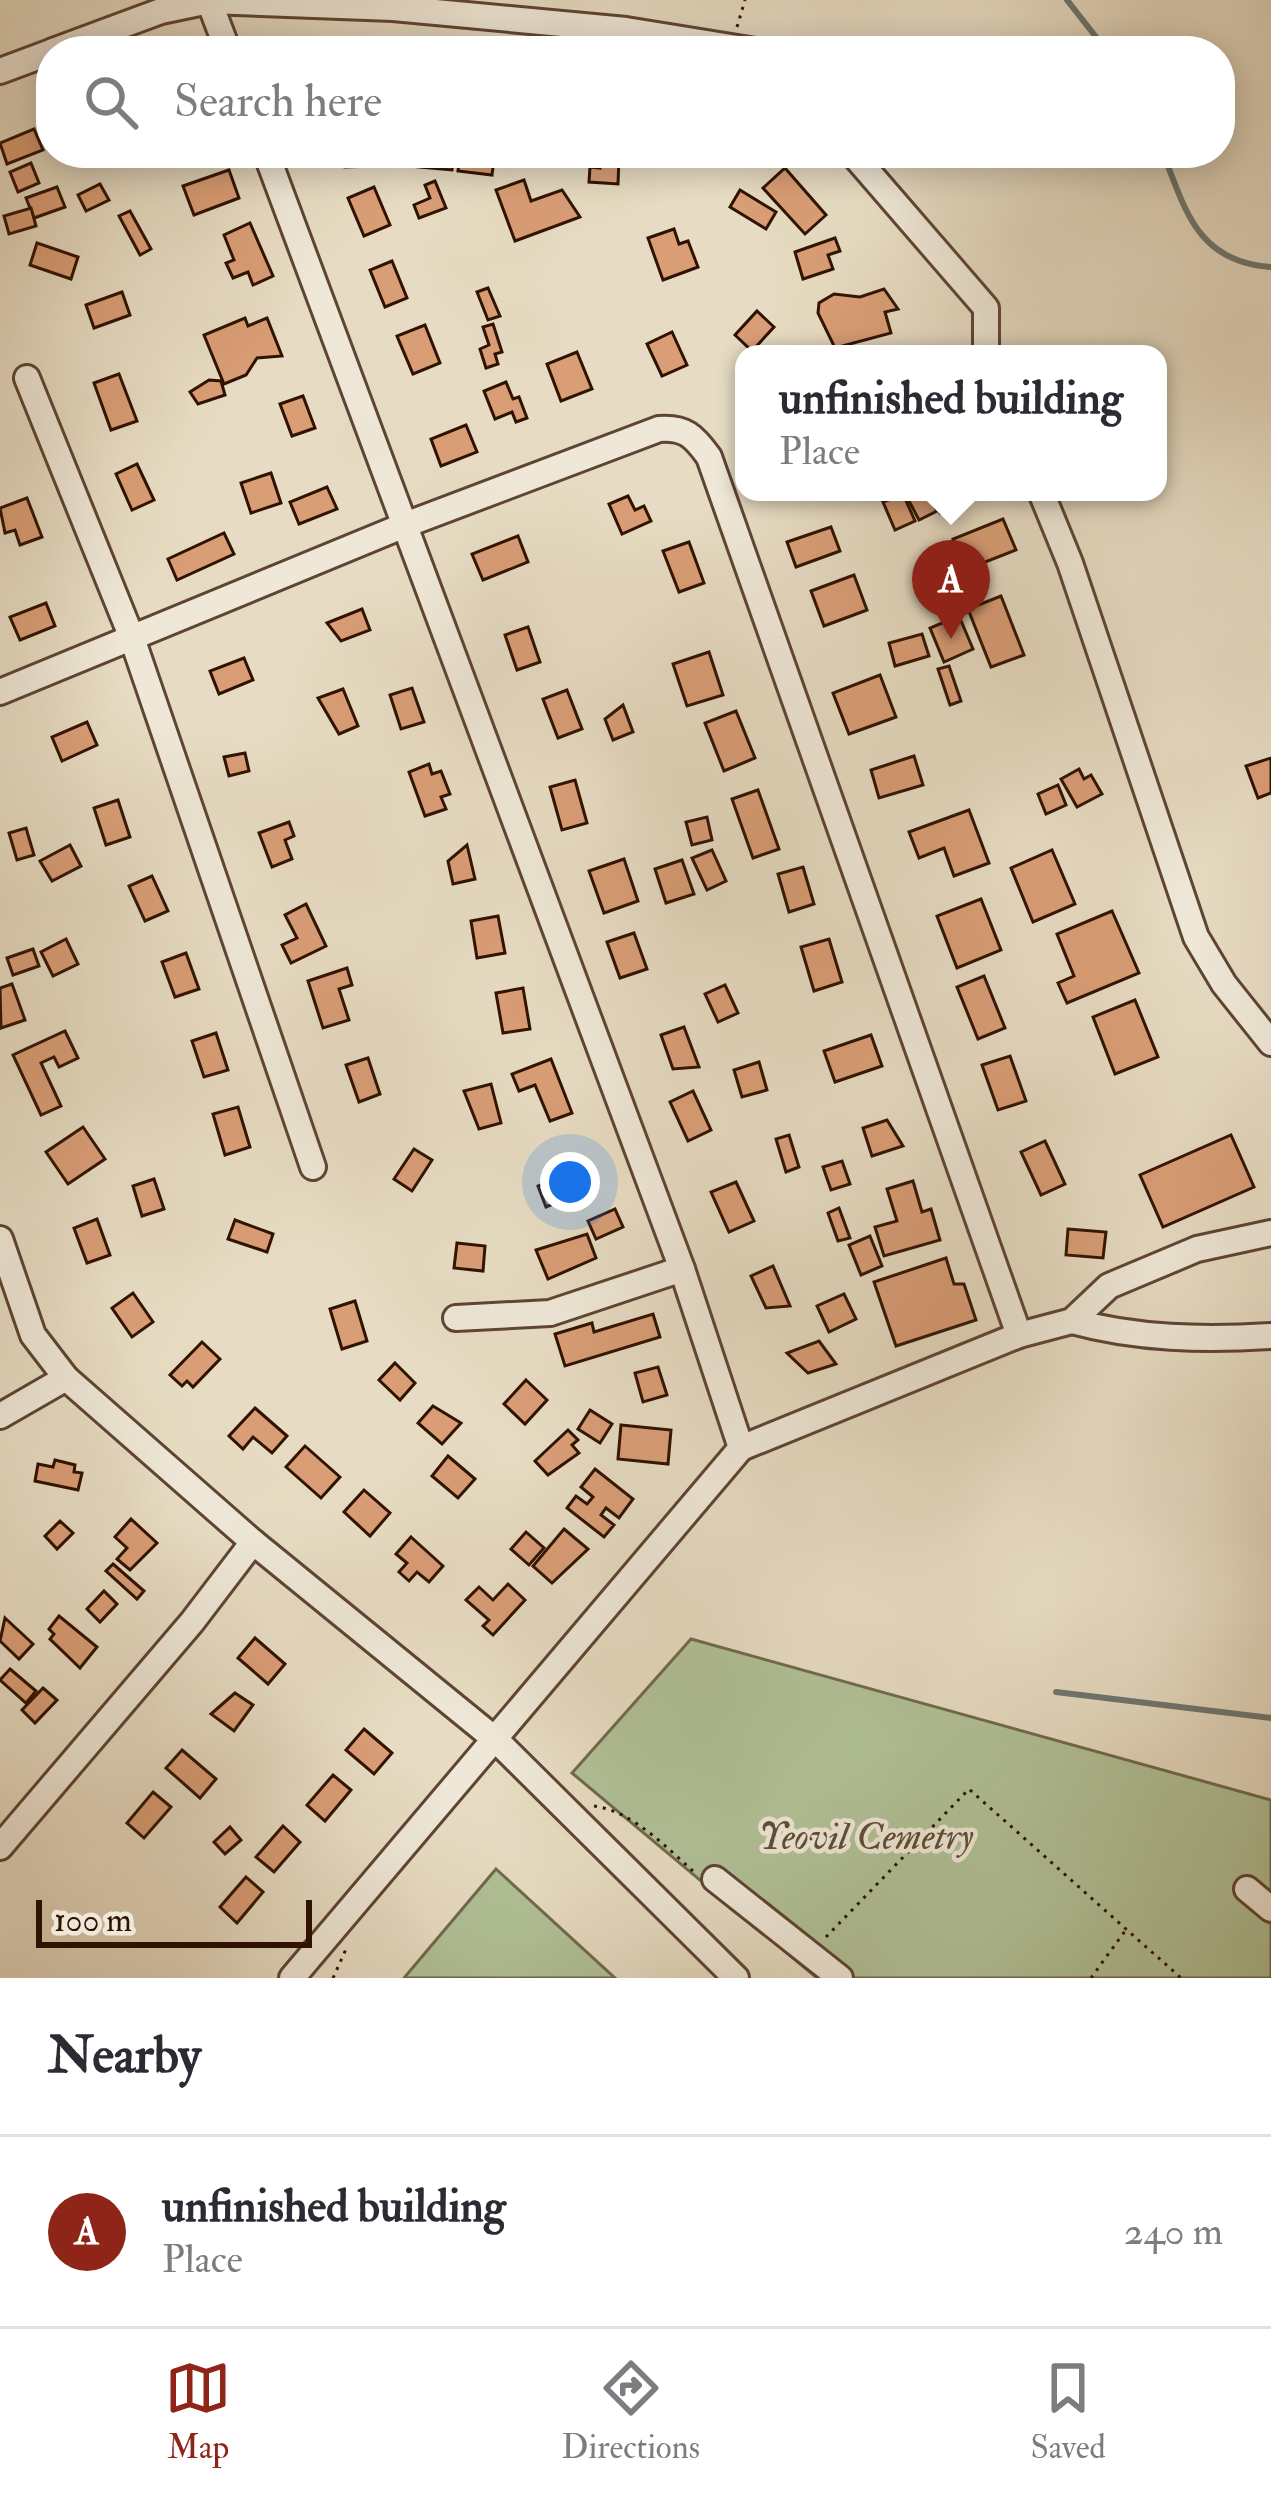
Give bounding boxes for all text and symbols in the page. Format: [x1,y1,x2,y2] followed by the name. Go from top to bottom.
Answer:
[36,36,1235,168] search box
[78,69,144,135] icon: search
[174,74,382,130] text: Search here
[735,345,1167,501] popup
[779,371,1123,427] text: unfinished building
[779,427,860,476] text: Place
[912,540,990,639] pin: A
[540,1152,600,1212] your location
[759,1812,974,1861] park label: Yeovil Cemetry
[36,1894,312,1947] scale bar
[54,1900,132,1941] text: 100 m
[48,2024,201,2088] text: Nearby
[162,2179,506,2235] text: unfinished building
[75,2207,99,2256] text: A
[1124,2207,1223,2256] text: 240 m
[162,2235,243,2284] text: Place
[165,2355,231,2468] tab: Map
[562,2355,700,2468] tab: Directions
[1030,2355,1106,2468] tab: Saved

